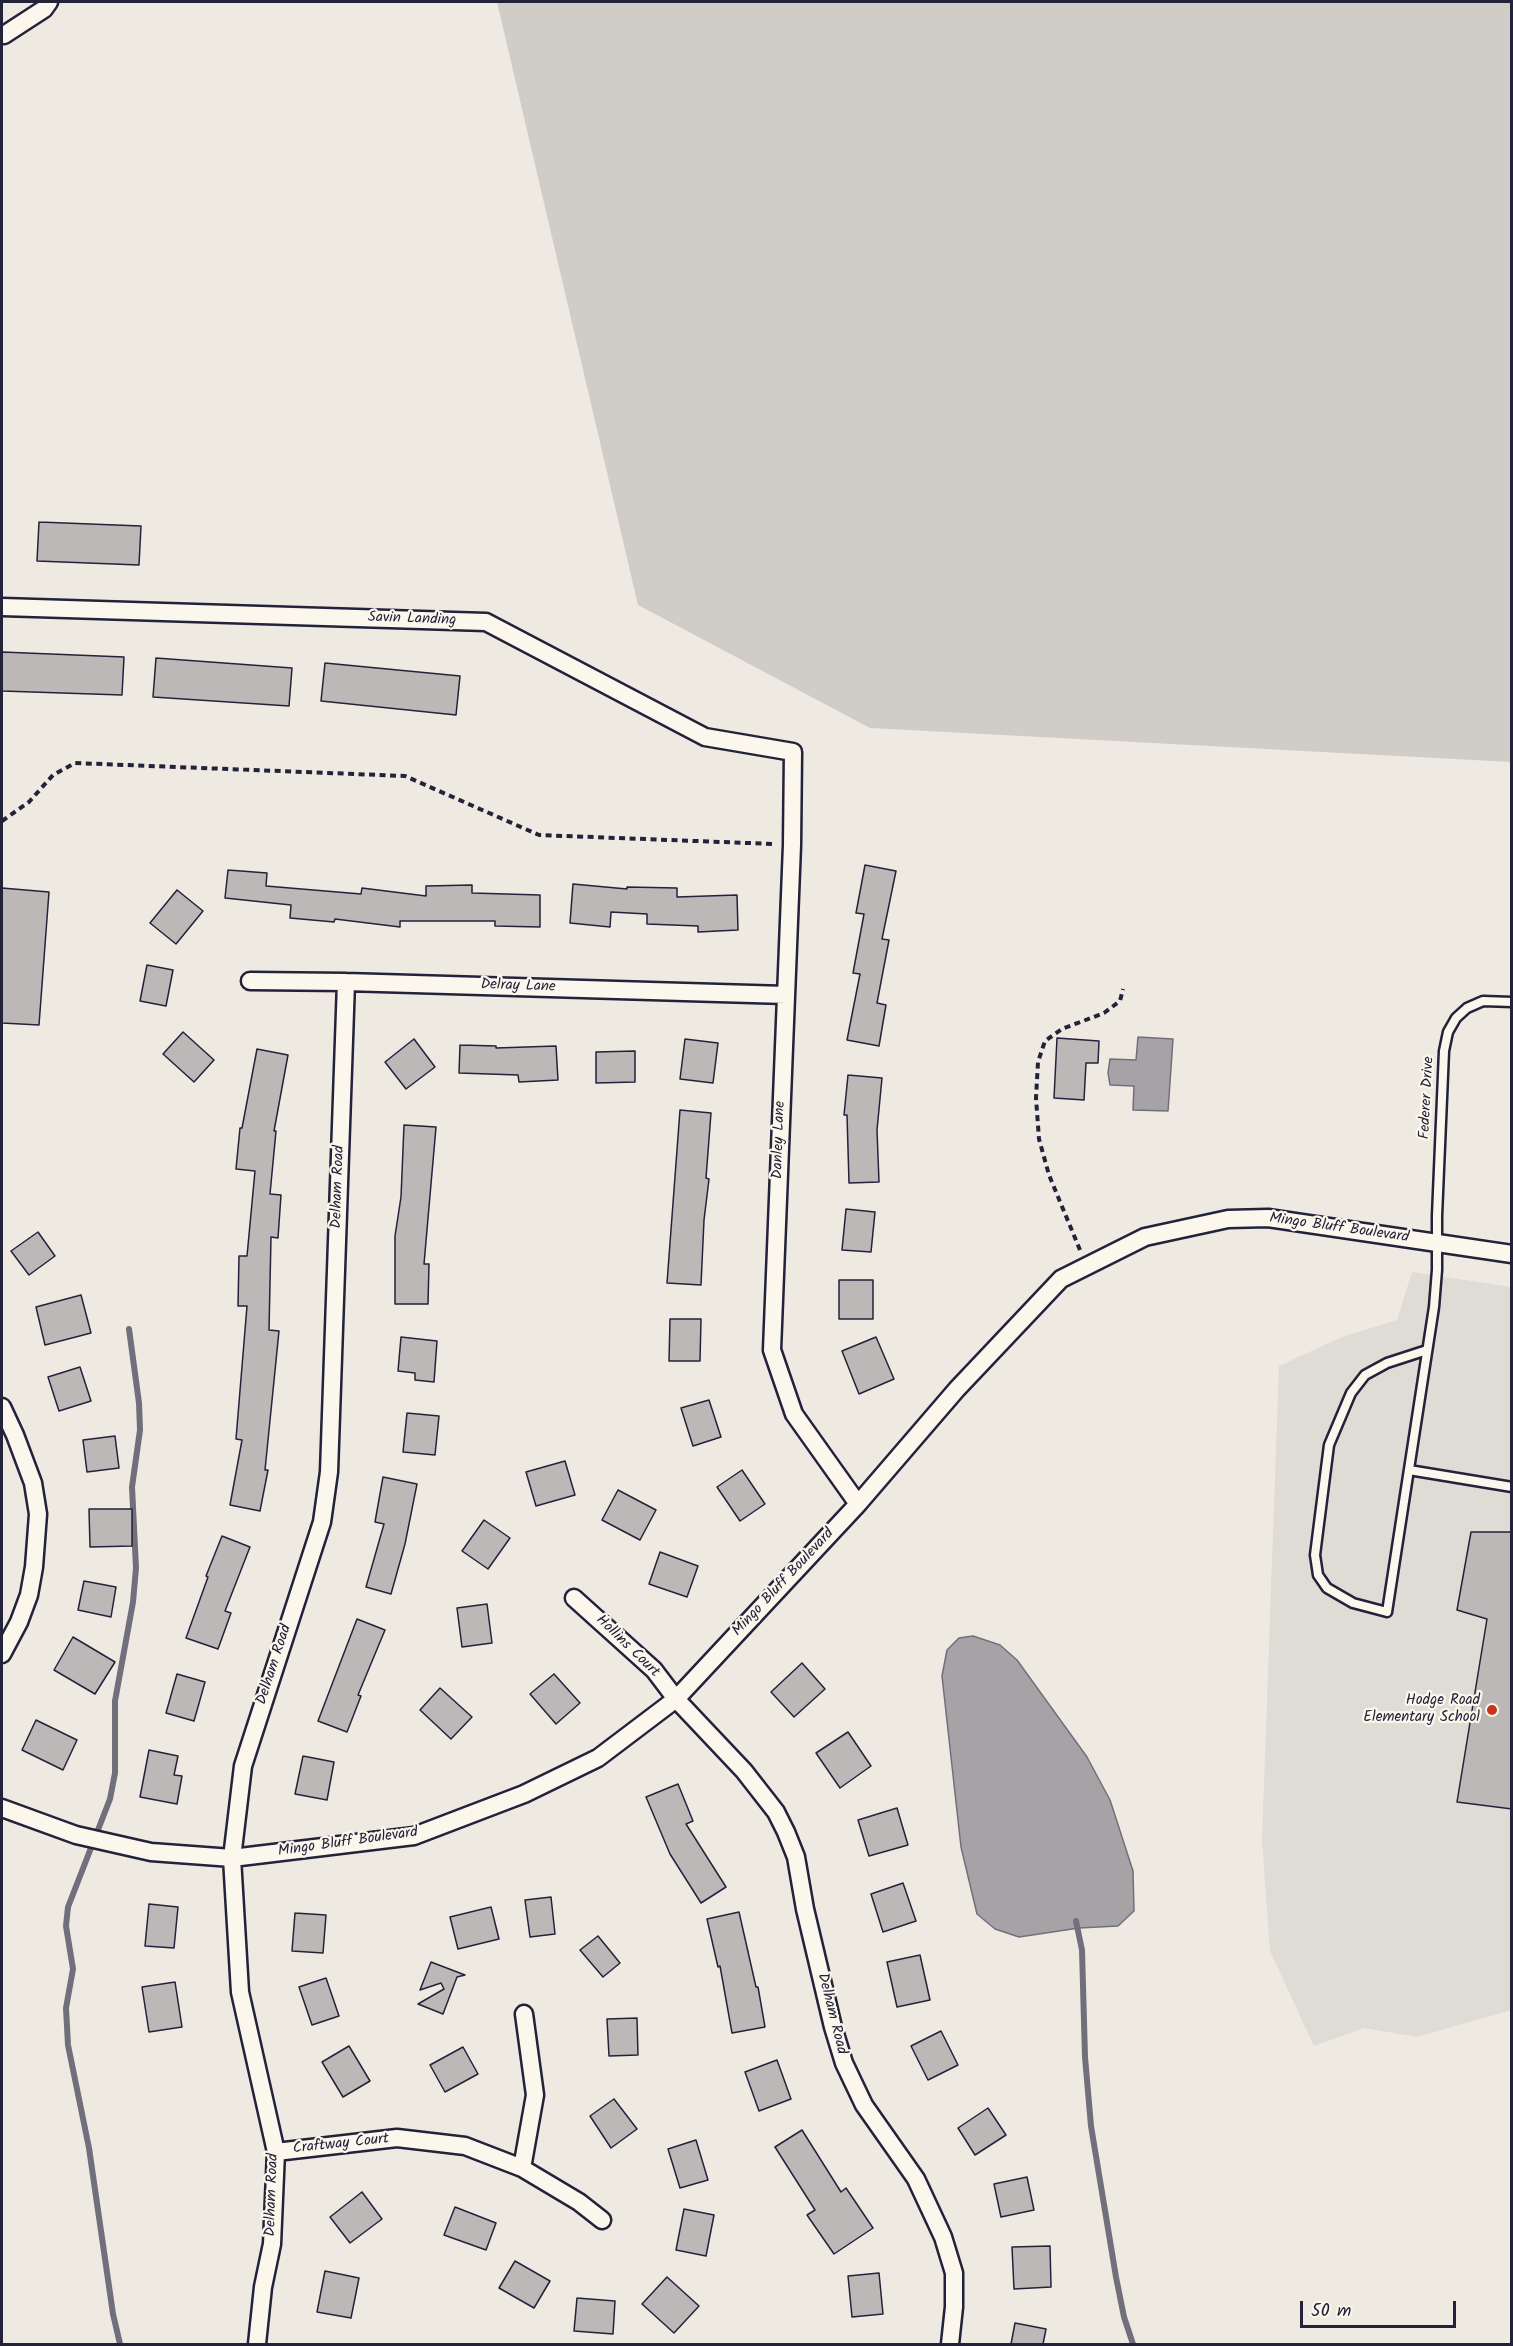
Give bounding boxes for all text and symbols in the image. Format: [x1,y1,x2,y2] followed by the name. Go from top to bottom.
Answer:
[368,609,456,631] street label: Savin Landing
[480,977,556,997] street label: Delray Lane
[1417,1056,1439,1140] street label: Federer Drive
[770,1101,790,1179] street label: Danley Lane
[329,1145,349,1229] street label: Delham Road
[1268,1210,1410,1248] street label: Mingo Bluff Boulevard
[729,1525,839,1641] street label: Mingo Bluff Boulevard
[591,1612,663,1682] street label: Hollins Court
[254,1623,296,1707] street label: Delham Road
[1363,1692,1480,1727] place label: Hodge Road Elementary School
[1485,1703,1499,1717] marker: Hodge Road Elementary School
[277,1824,419,1862] street label: Mingo Bluff Boulevard
[812,1971,850,2057] street label: Delham Road
[292,2131,390,2159] street label: Craftway Court
[263,2153,283,2237] street label: Delham Road
[1303,2289,1459,2327] scale bar
[1311,2297,1351,2326] text: 50 m

